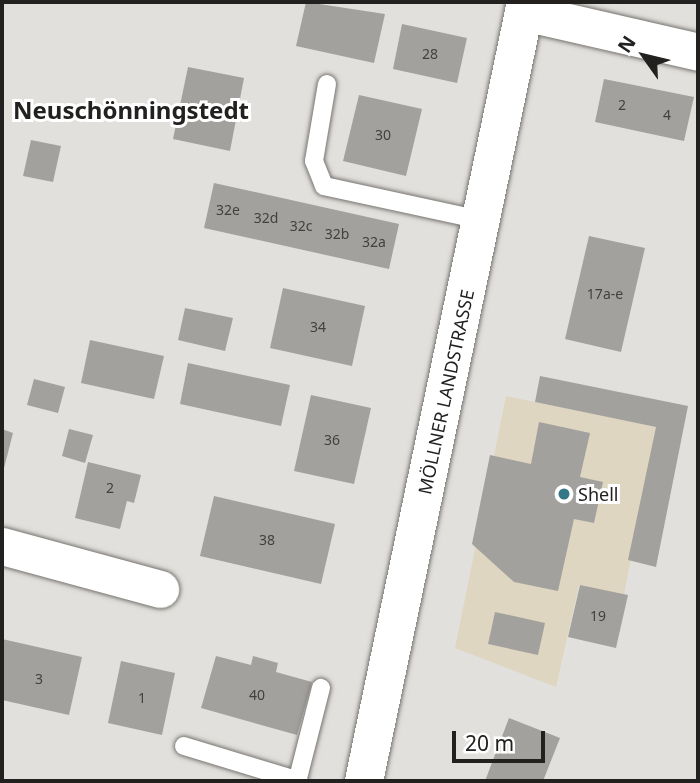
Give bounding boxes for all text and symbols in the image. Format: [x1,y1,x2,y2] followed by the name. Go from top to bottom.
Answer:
[609,21,679,91] north arrow
[611,31,642,58] text: N
[422,46,438,62] house number: 28
[13,96,249,124] district label: Neuschönningstedt
[618,97,626,113] house number: 2
[663,107,671,123] house number: 4
[375,127,391,143] house number: 30
[216,202,240,218] house number: 32e
[254,210,278,226] house number: 32d
[290,218,312,234] house number: 32c
[325,226,349,242] house number: 32b
[362,234,386,250] house number: 32a
[587,286,623,302] house number: 17a-e
[414,288,478,496] street label: MÖLLNER LANDSTRASSE
[310,319,326,335] house number: 34
[324,432,340,448] house number: 36
[106,480,114,496] house number: 2
[578,483,618,505] place label: Shell
[556,486,572,502] marker: Shell
[259,532,275,548] house number: 38
[590,608,606,624] house number: 19
[35,671,43,687] house number: 3
[249,687,265,703] house number: 40
[138,690,146,706] house number: 1
[455,716,548,760] scale bar
[465,729,514,757] text: 20 m

